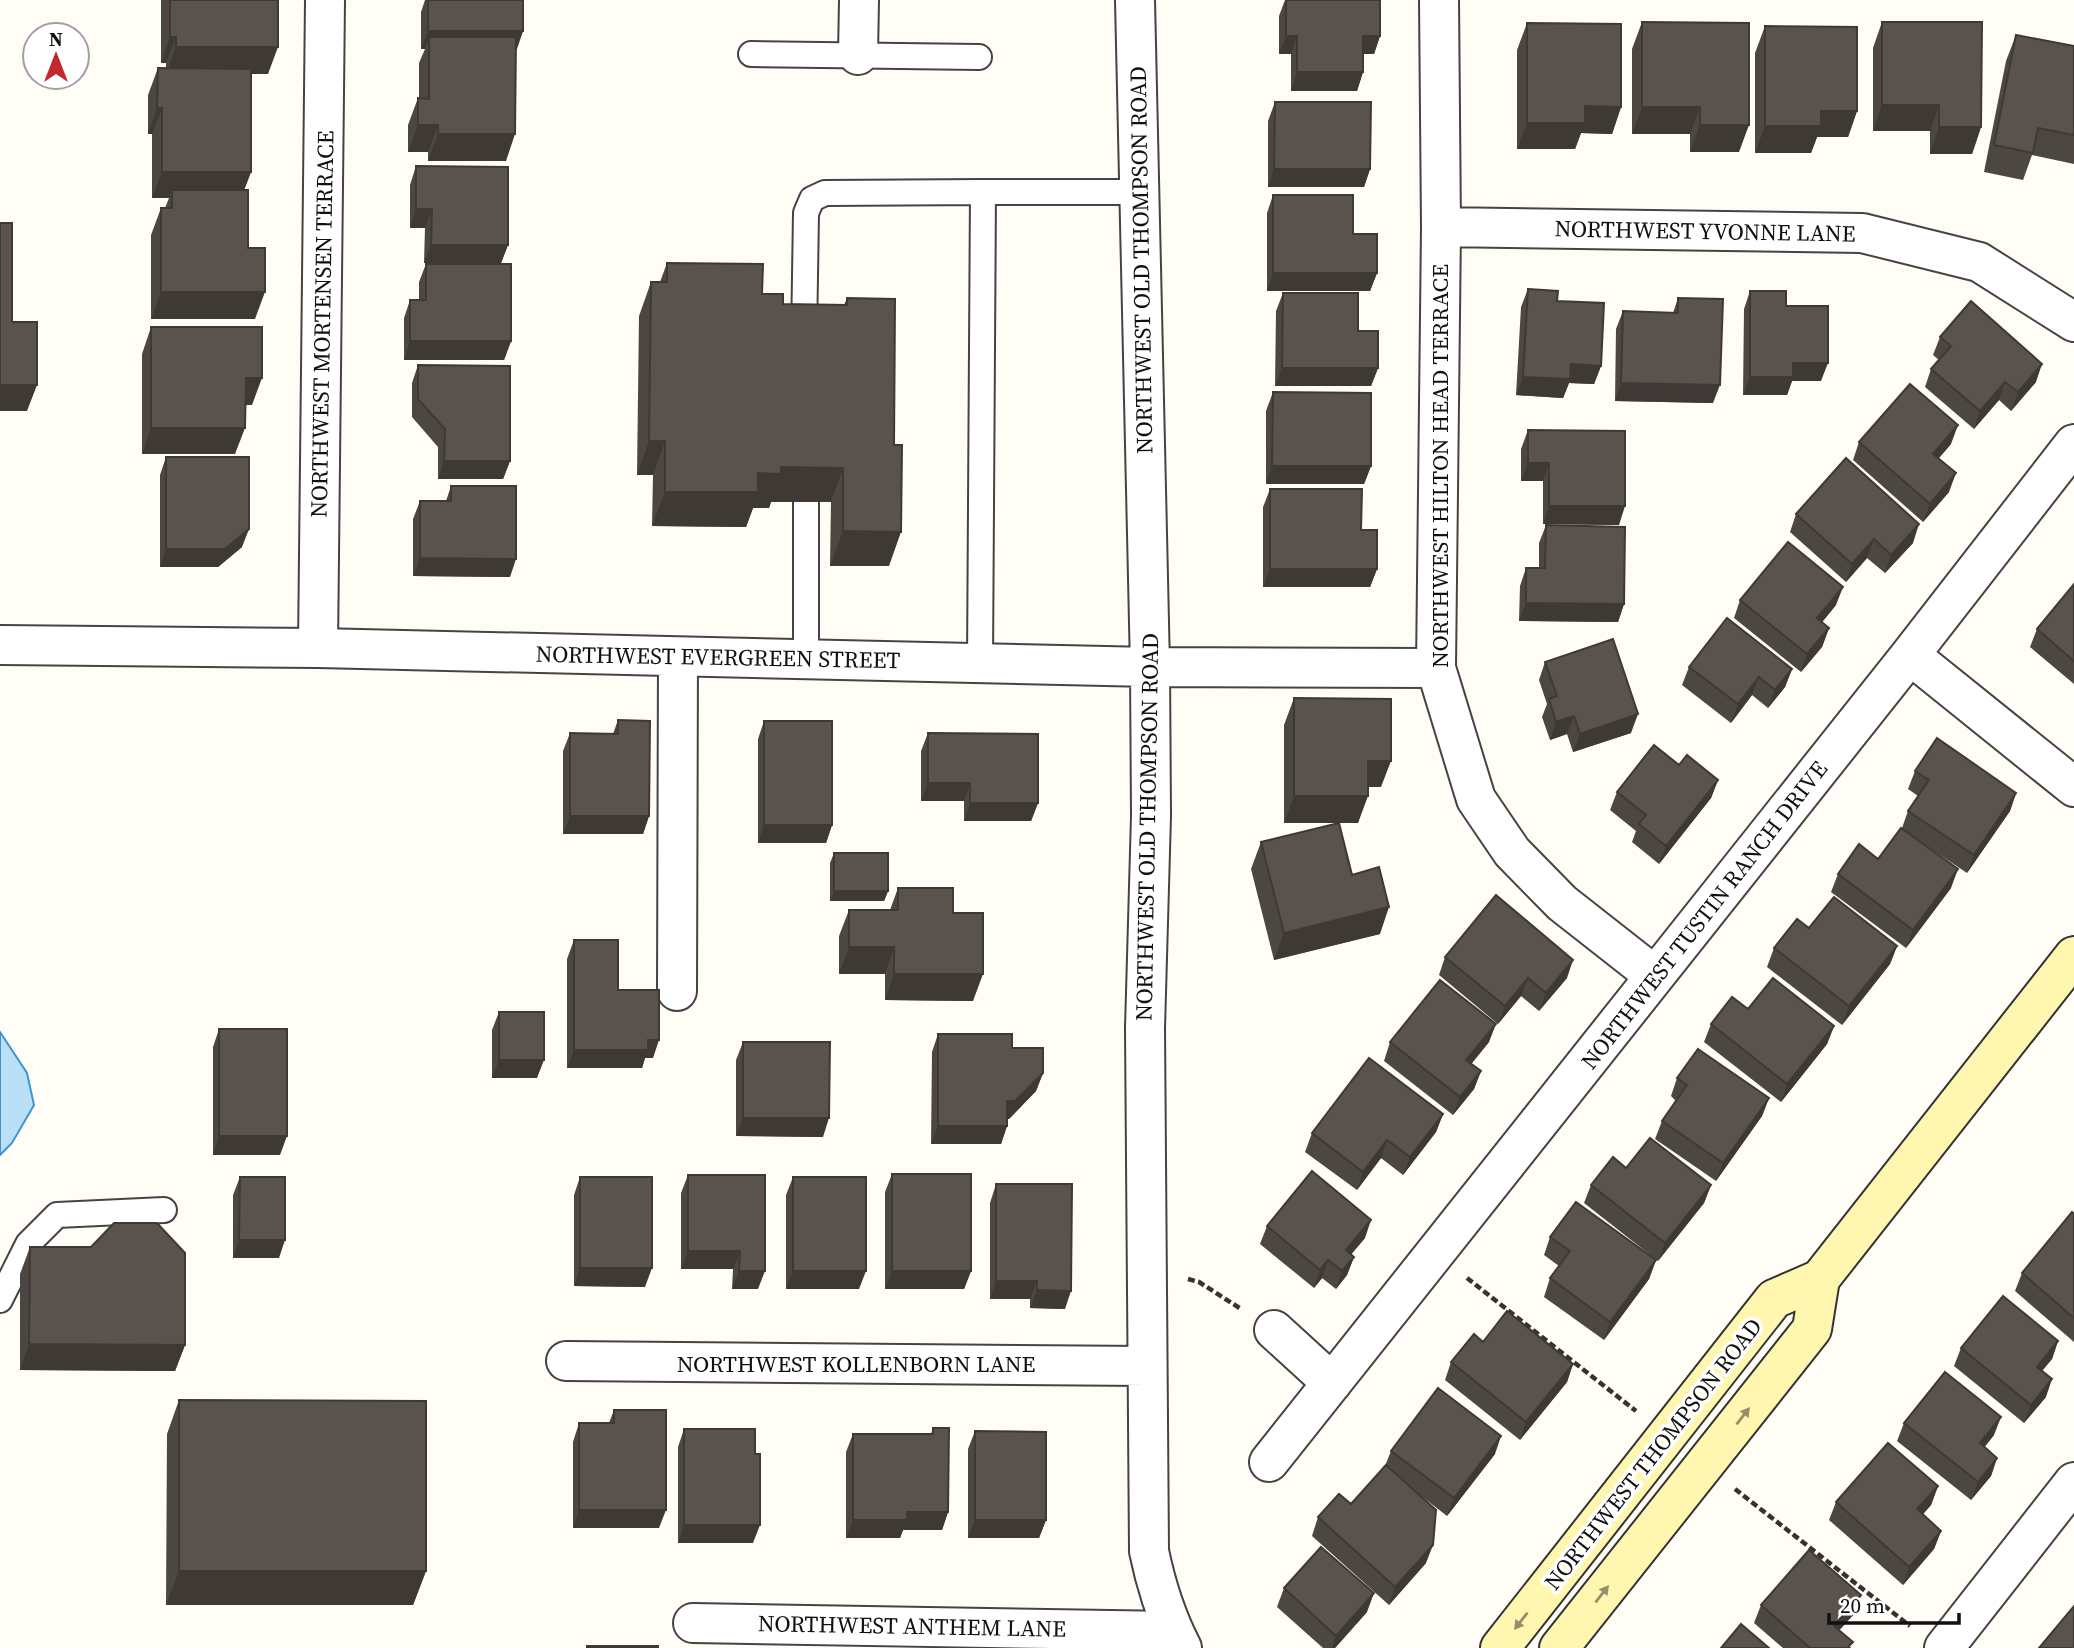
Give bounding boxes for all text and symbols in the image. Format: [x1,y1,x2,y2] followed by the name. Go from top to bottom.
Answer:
[21,21,91,91] north arrow
[49,26,63,52] text: N
[1122,66,1160,454] street label: NORTHWEST OLD THOMPSON ROAD
[303,130,341,518] street label: NORTHWEST MORTENSEN TERRACE
[1554,212,1856,250] street label: NORTHWEST YVONNE LANE
[1424,264,1456,668] street label: NORTHWEST HILTON HEAD TERRACE
[1128,633,1166,1021] street label: NORTHWEST OLD THOMPSON ROAD
[535,638,901,676] street label: NORTHWEST EVERGREEN STREET
[1573,754,1835,1076] street label: NORTHWEST TUSTIN RANCH DRIVE
[1537,1311,1769,1597] street label: NORTHWEST THOMPSON ROAD
[677,1348,1035,1380] street label: NORTHWEST KOLLENBORN LANE
[1735,1407,1749,1425] one-way arrow
[1829,1582,1958,1626] scale bar
[1594,1586,1609,1604] one-way arrow
[1840,1591,1885,1620] text: 20 m
[758,1607,1066,1645] street label: NORTHWEST ANTHEM LANE
[1513,1612,1528,1630] one-way arrow

